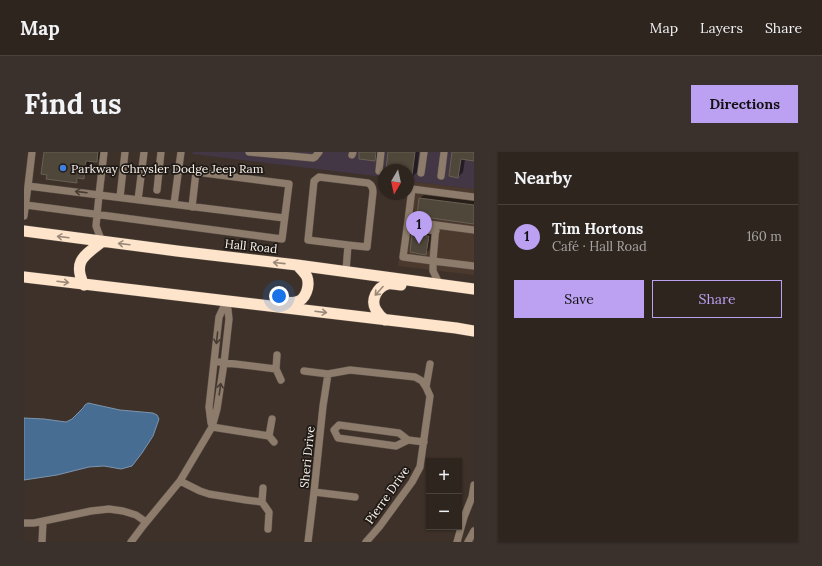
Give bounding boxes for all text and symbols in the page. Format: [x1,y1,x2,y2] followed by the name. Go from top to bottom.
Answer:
[20,16,60,40] text: Map
[650,19,678,37] text: Map
[700,19,743,37] text: Layers
[765,19,802,37] text: Share
[691,85,798,123] button: Directions
[24,86,122,122] text: Find us
[71,161,264,176] place label: Parkway Chrysler Dodge Jeep Ram
[58,163,68,173] marker: Parkway Chrysler Dodge Jeep Ram
[378,164,414,200] north arrow
[514,167,572,189] text: Nearby
[75,189,88,196] one-way arrow
[406,211,432,244] pin: 1
[552,219,643,238] text: Tim Hortons
[524,228,530,245] text: 1
[747,228,782,245] text: 160 m
[57,233,70,240] one-way arrow
[224,236,278,256] street label: Hall Road
[552,238,647,255] text: Café · Hall Road
[118,241,131,248] one-way arrow
[273,259,286,266] one-way arrow
[56,278,69,286] one-way arrow
[514,280,644,318] button: Save
[652,280,782,318] button: Share
[269,286,289,306] your location
[375,286,384,296] one-way arrow
[314,308,327,316] one-way arrow
[213,331,221,344] one-way arrow
[216,383,224,396] one-way arrow
[296,425,318,489] street label: Sheri Drive
[426,458,462,530] map controls
[426,458,462,494] button: +
[362,463,413,527] street label: Pierre Drive
[426,494,462,530] button: −

